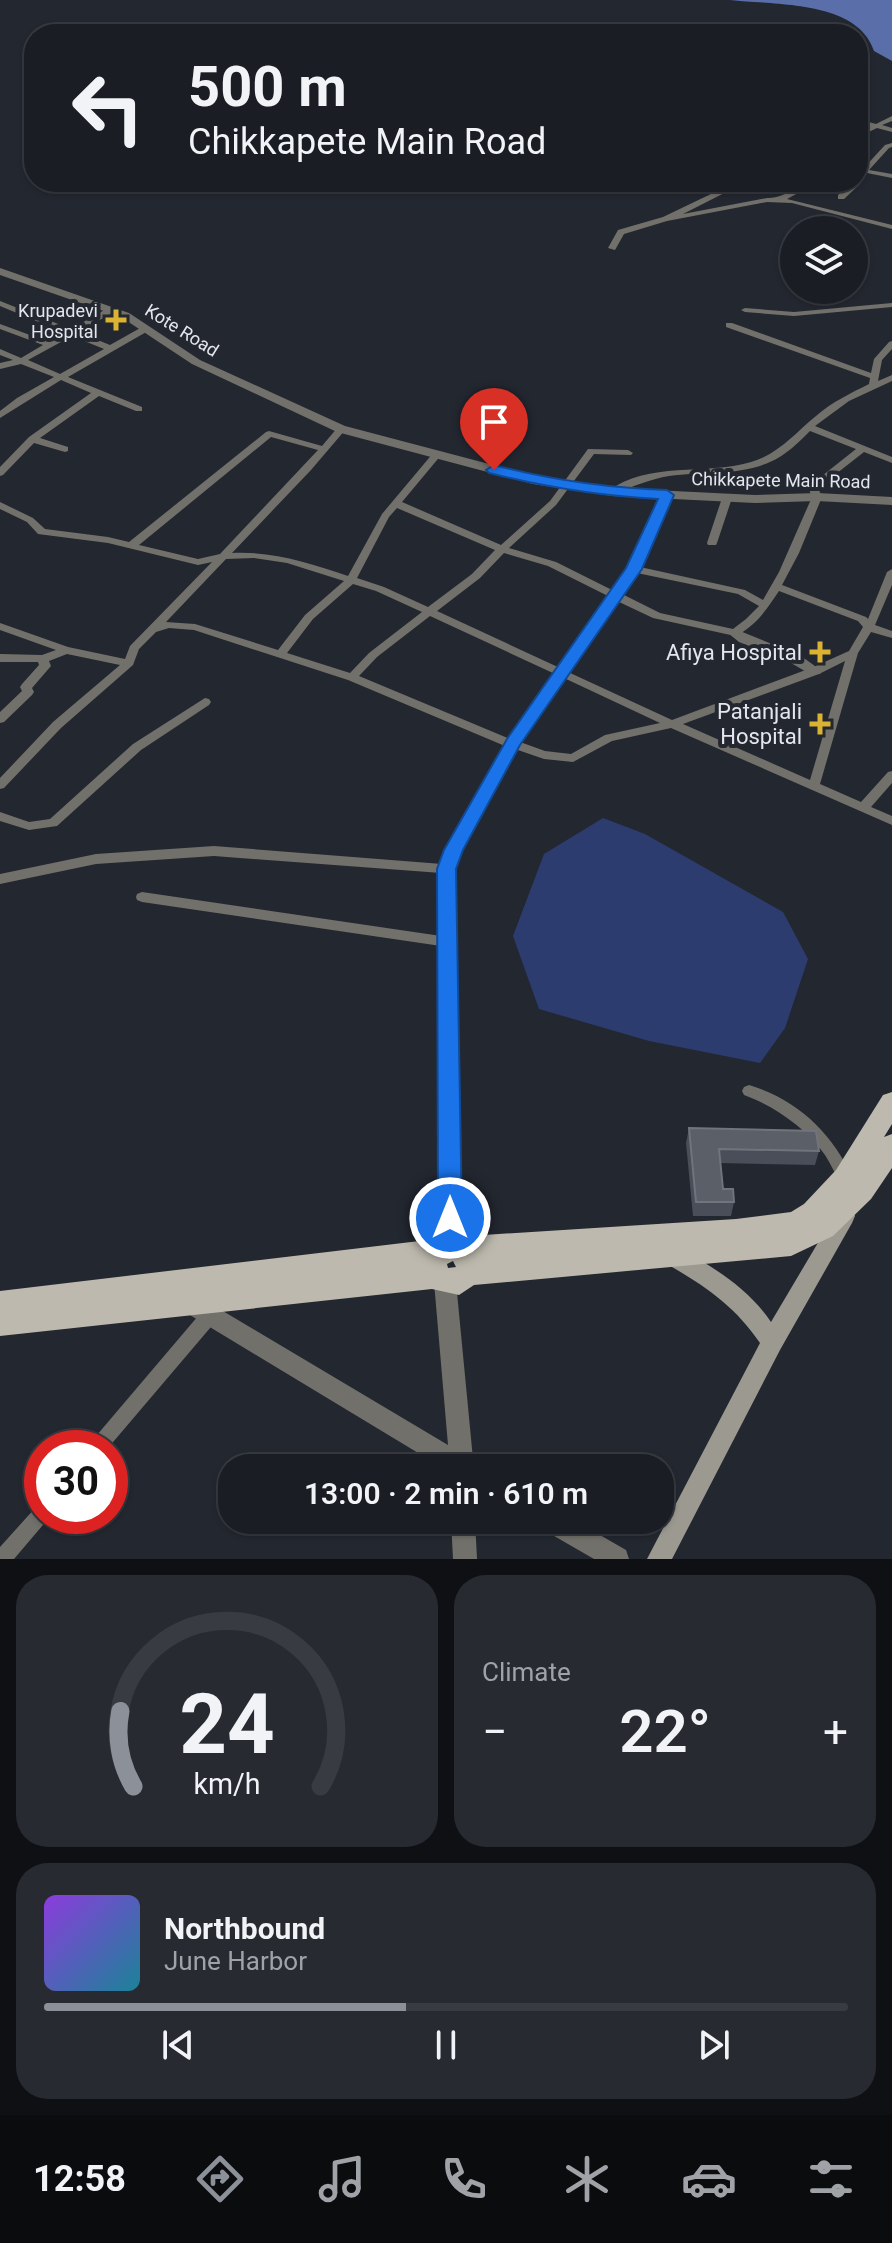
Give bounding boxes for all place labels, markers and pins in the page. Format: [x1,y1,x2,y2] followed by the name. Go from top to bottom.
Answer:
[18,300,98,342] place label: Krupadevi Hospital
[105,309,127,331] marker: Krupadevi Hospital
[460,388,528,470] pin
[666,640,802,665] place label: Afiya Hospital
[809,641,831,663] marker: Afiya Hospital
[717,699,802,749] place label: Patanjali Hospital
[809,713,831,735] marker: Patanjali Hospital

